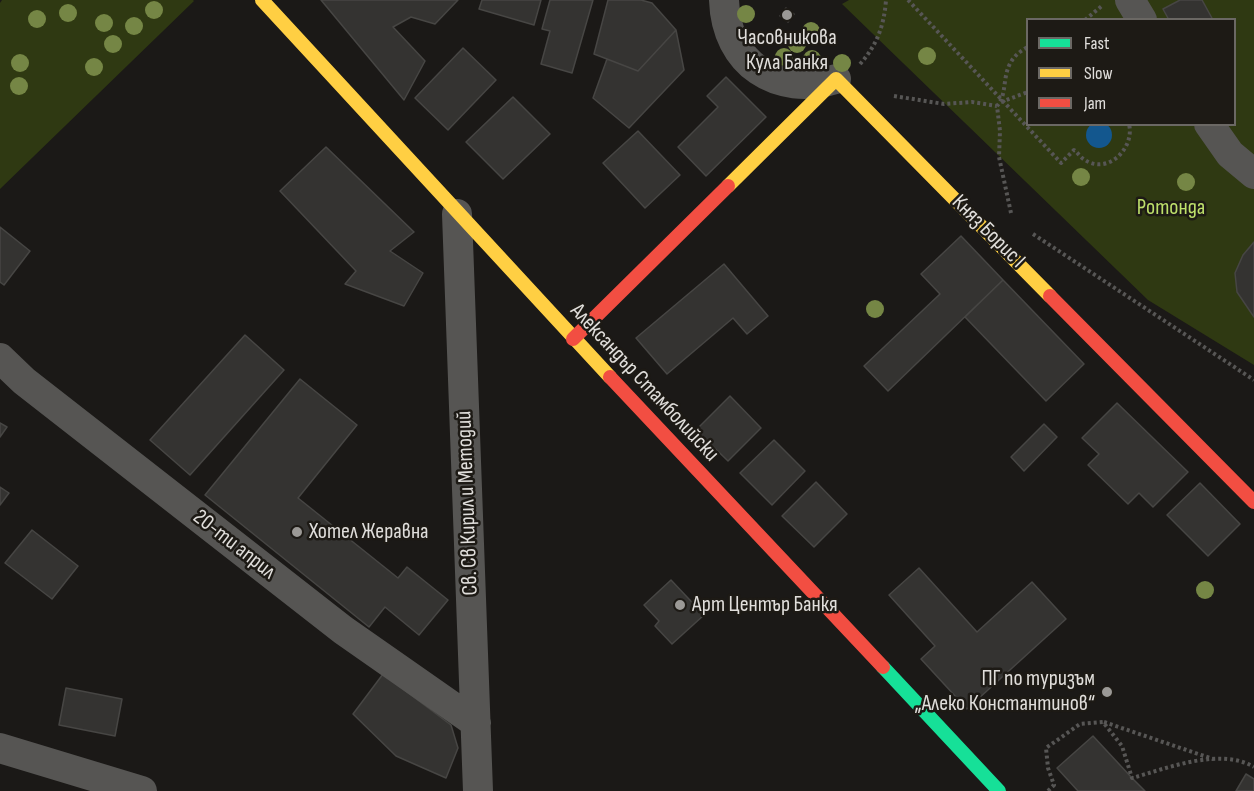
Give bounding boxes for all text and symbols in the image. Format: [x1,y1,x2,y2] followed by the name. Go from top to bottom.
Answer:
[780,8,794,22] marker: Часовникова Кула Банкя
[1026,18,1236,126] legend
[737,25,837,76] place label: Часовникова Кула Банкя
[1084,33,1109,54] text: Fast
[1084,63,1113,84] text: Slow
[1084,93,1106,114] text: Jam
[946,190,1030,274] street label: Княз Борис I
[1137,195,1205,221] park label: Ротонда
[564,299,724,467] street label: Александър Стамболийски
[452,410,484,596] street label: Св. Св Кирил и Методий
[187,505,281,585] street label: 20-ти април
[309,519,429,545] place label: Хотел Жеравна
[290,525,304,539] marker: Хотел Жеравна
[692,592,838,618] place label: Арт Център Банкя
[673,598,687,612] marker: Арт Център Банкя
[915,666,1095,718] place label: ПГ по туризъм „Алеко Константинов“
[1100,685,1114,699] marker: ПГ по туризъм „Алеко Константинов“

